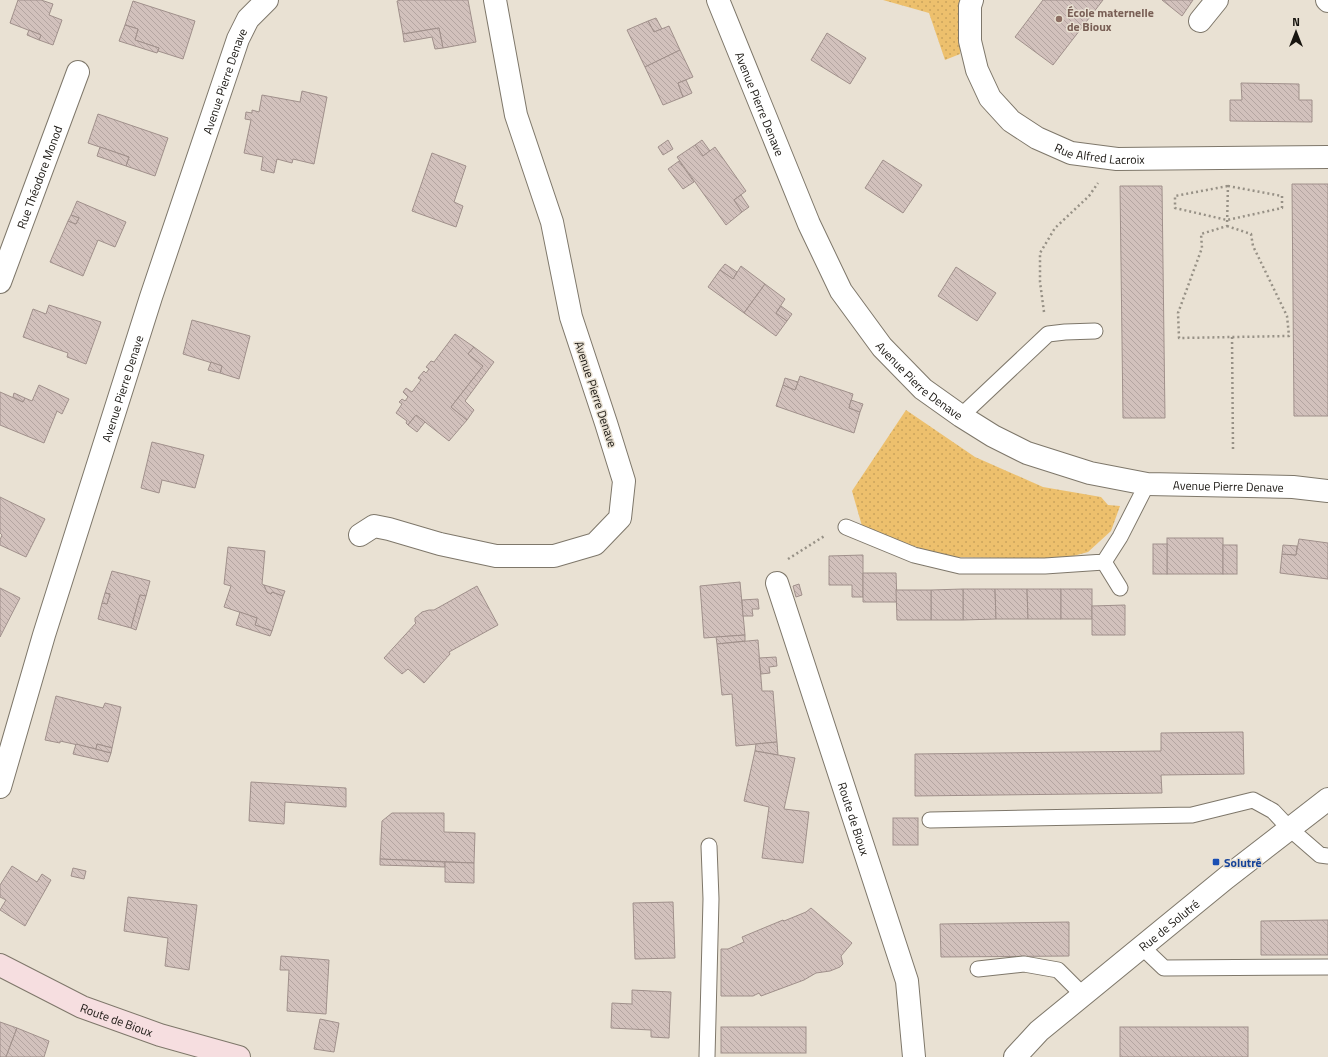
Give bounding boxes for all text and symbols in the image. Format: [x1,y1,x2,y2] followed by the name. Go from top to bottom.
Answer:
[1067,3,1154,36] place label: École maternelle de Bioux
[1276,12,1316,52] north arrow
[1054,14,1064,24] marker: École maternelle de Bioux
[1292,14,1300,30] text: N
[197,25,252,136] street label: Avenue Pierre Denave
[730,49,790,159] street label: Avenue Pierre Denave
[11,123,67,231] street label: Rue Théodore Monod
[1052,137,1145,169] street label: Rue Alfred Lacroix
[96,333,148,444] street label: Avenue Pierre Denave
[871,337,967,424] street label: Avenue Pierre Denave
[570,338,622,450] street label: Avenue Pierre Denave
[1173,475,1284,496] street label: Avenue Pierre Denave
[833,780,875,858] street label: Route de Bioux
[1224,853,1262,872] place label: Solutré
[1211,857,1221,867] marker: Solutré
[1134,894,1203,956] street label: Rue de Solutré
[78,998,156,1041] street label: Route de Bioux

